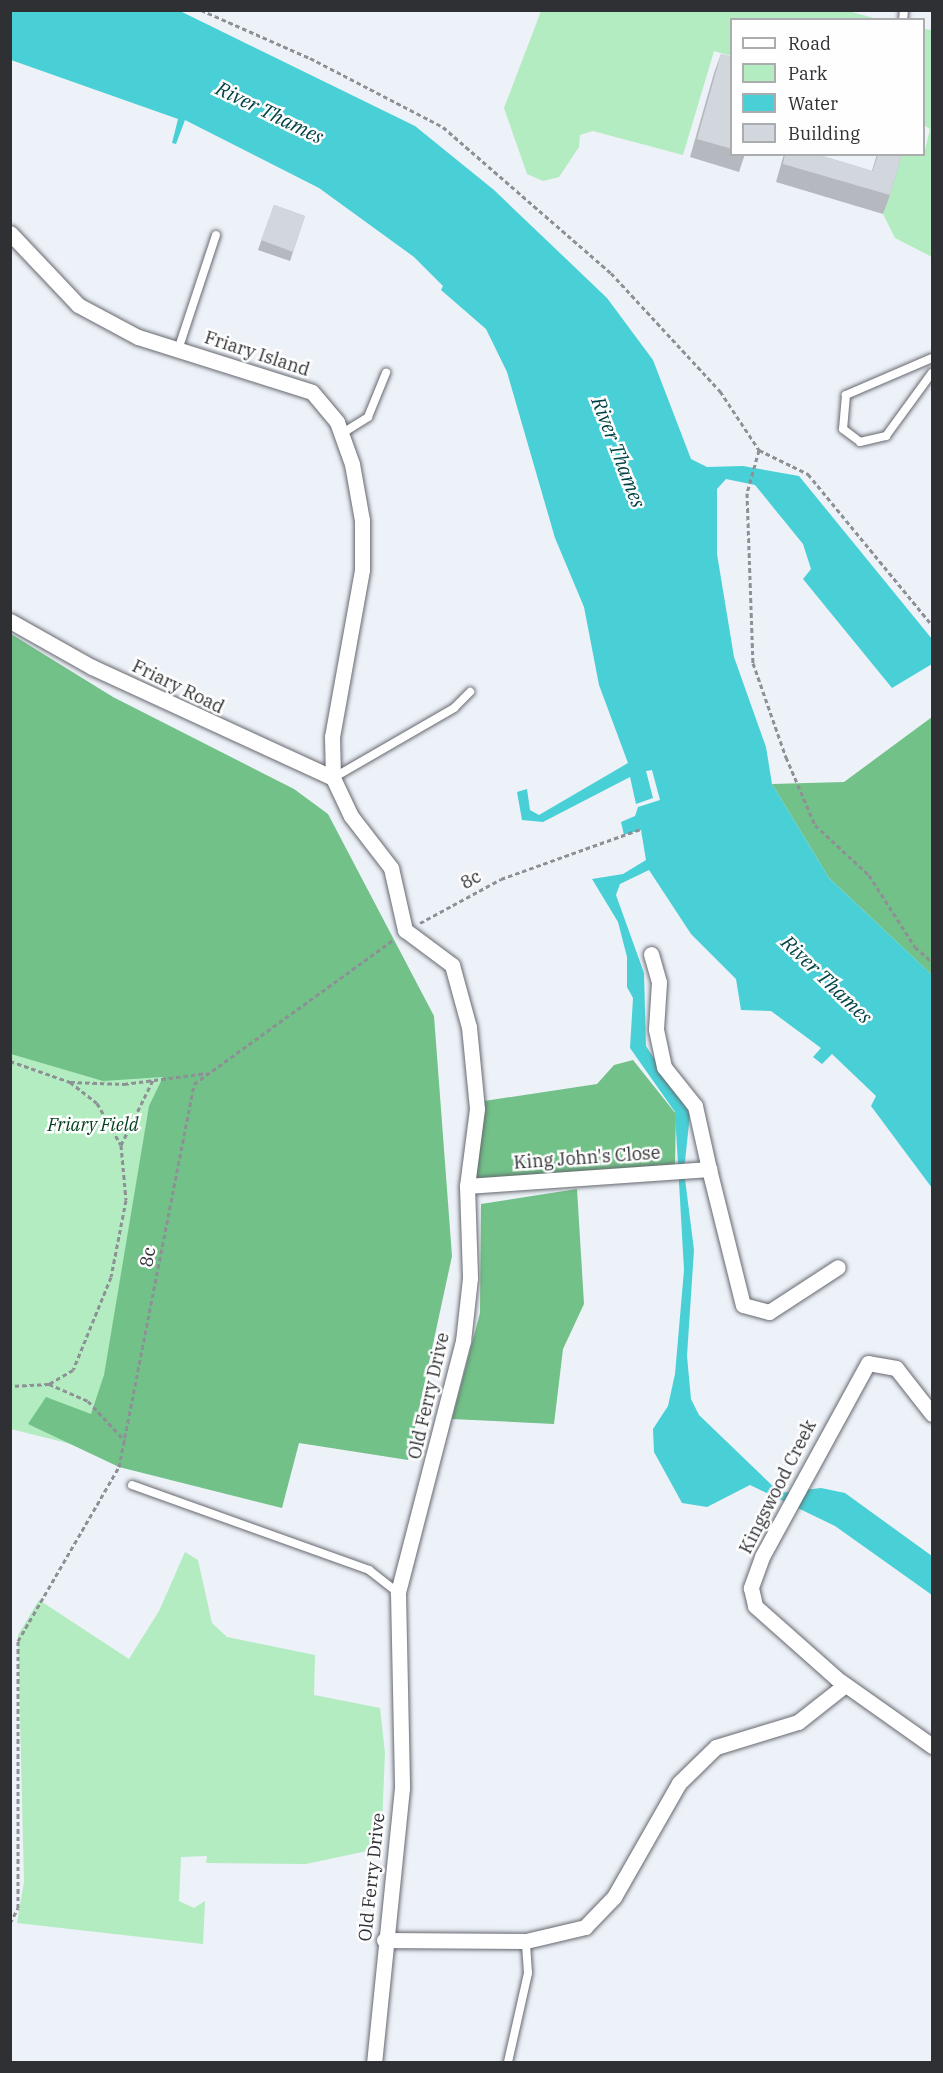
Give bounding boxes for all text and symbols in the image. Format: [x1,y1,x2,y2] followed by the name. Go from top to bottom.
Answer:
[730,18,925,156] legend
[788,32,831,55] text: Road
[788,62,827,85] text: Park
[212,76,328,148] water label: River Thames
[788,92,838,115] text: Water
[788,122,860,145] text: Building
[202,327,312,381] street label: Friary Island
[587,393,651,511] water label: River Thames
[129,655,227,719] street label: Friary Road
[457,866,485,894] street label: 8c
[777,930,877,1028] water label: River Thames
[47,1114,139,1136] park label: Friary Field
[513,1142,661,1174] street label: King John's Close
[135,1245,161,1269] street label: 8c
[404,1331,454,1461] street label: Old Ferry Drive
[735,1417,821,1557] street label: Kingswood Creek
[355,1812,389,1942] street label: Old Ferry Drive

